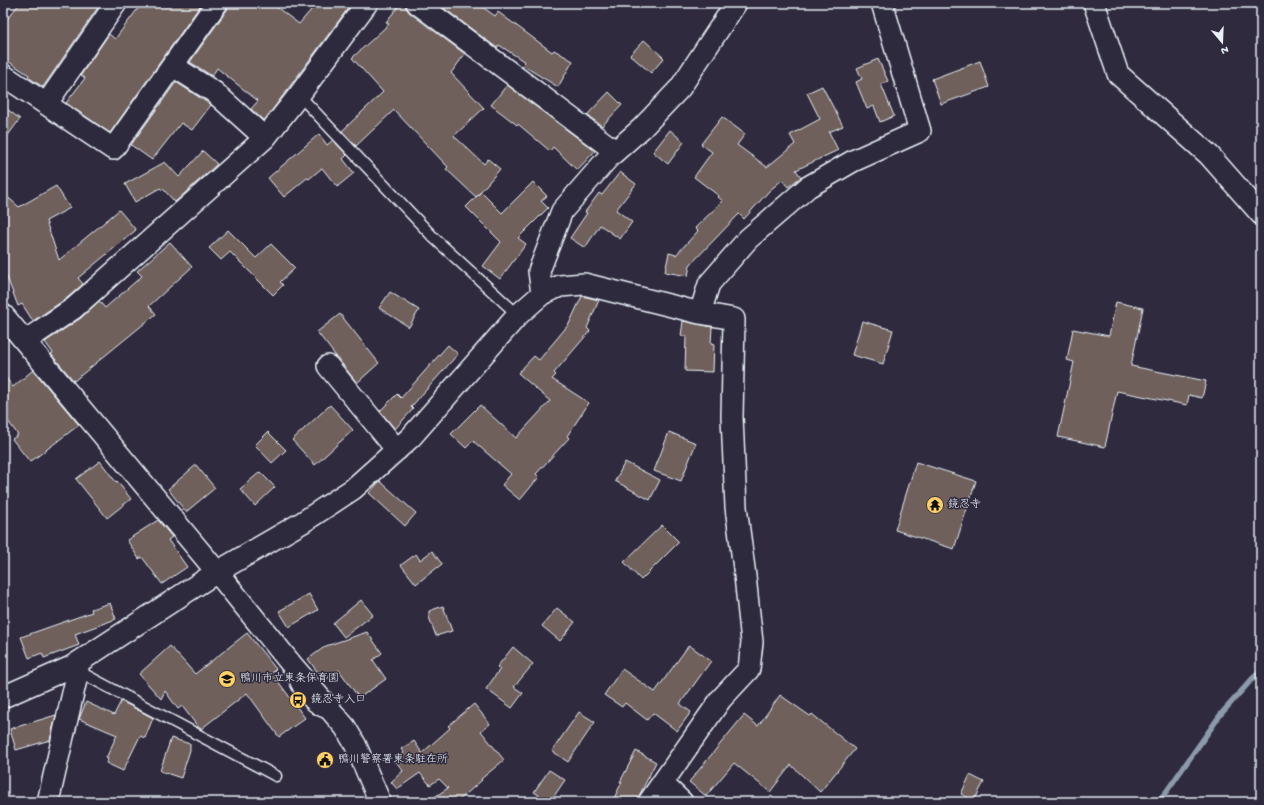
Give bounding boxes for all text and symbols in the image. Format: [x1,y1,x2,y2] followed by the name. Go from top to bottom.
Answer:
[1202,22,1242,62] north arrow
[1219,43,1230,56] text: N
[925,495,945,515] temple icon: 鏡忍寺
[948,498,981,511] place label: 鏡忍寺
[217,669,237,689] school or university icon: 鴨川市立東条保育園
[240,672,339,685] place label: 鴨川市立東条保育園
[288,690,308,710] bus stop icon: 鏡忍寺入口
[311,693,366,706] place label: 鏡忍寺入口
[315,750,335,770] public building icon: 鴨川警察署東条駐在所
[338,753,448,766] place label: 鴨川警察署東条駐在所

